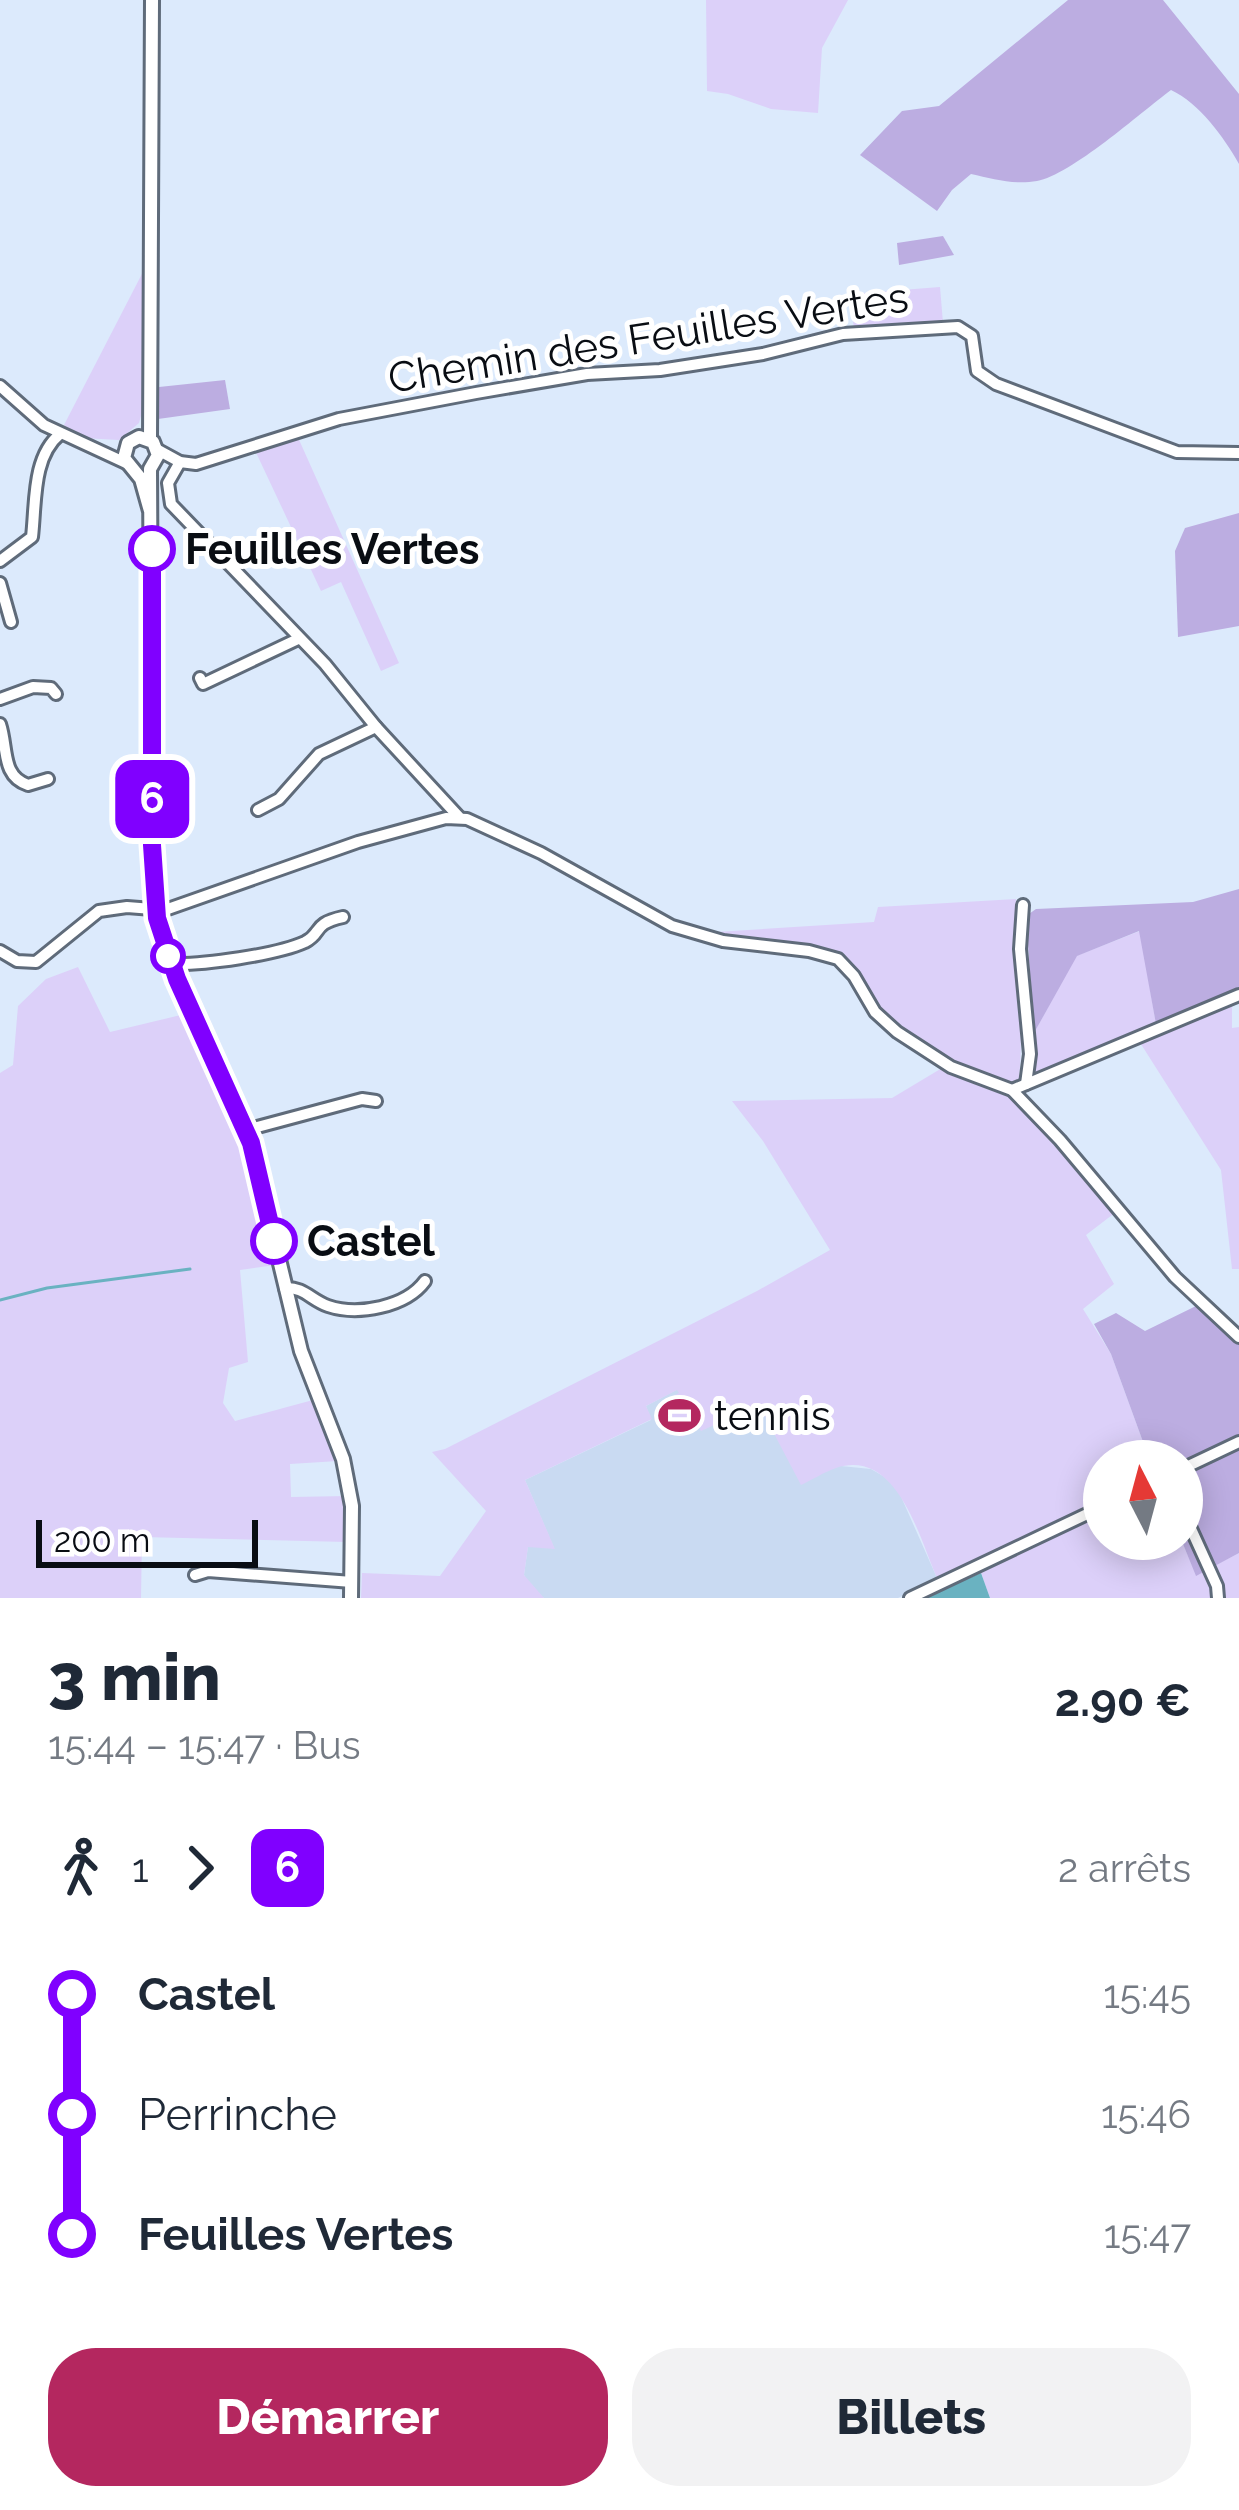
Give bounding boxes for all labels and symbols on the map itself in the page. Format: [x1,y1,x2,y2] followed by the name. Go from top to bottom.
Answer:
[385,272,911,403] street label: Chemin des Feuilles Vertes
[185,525,480,574] place label: Feuilles Vertes
[130,527,174,571] marker: Feuilles Vertes
[113,760,191,838] line badge: 6
[152,940,184,972] unlabelled marker
[307,1217,436,1266] place label: Castel
[252,1219,296,1263] marker: Castel
[714,1391,831,1440] place label: tennis
[657,1392,703,1438] sports icon: tennis
[1083,1440,1203,1560] north arrow
[36,1514,258,1567] scale bar

